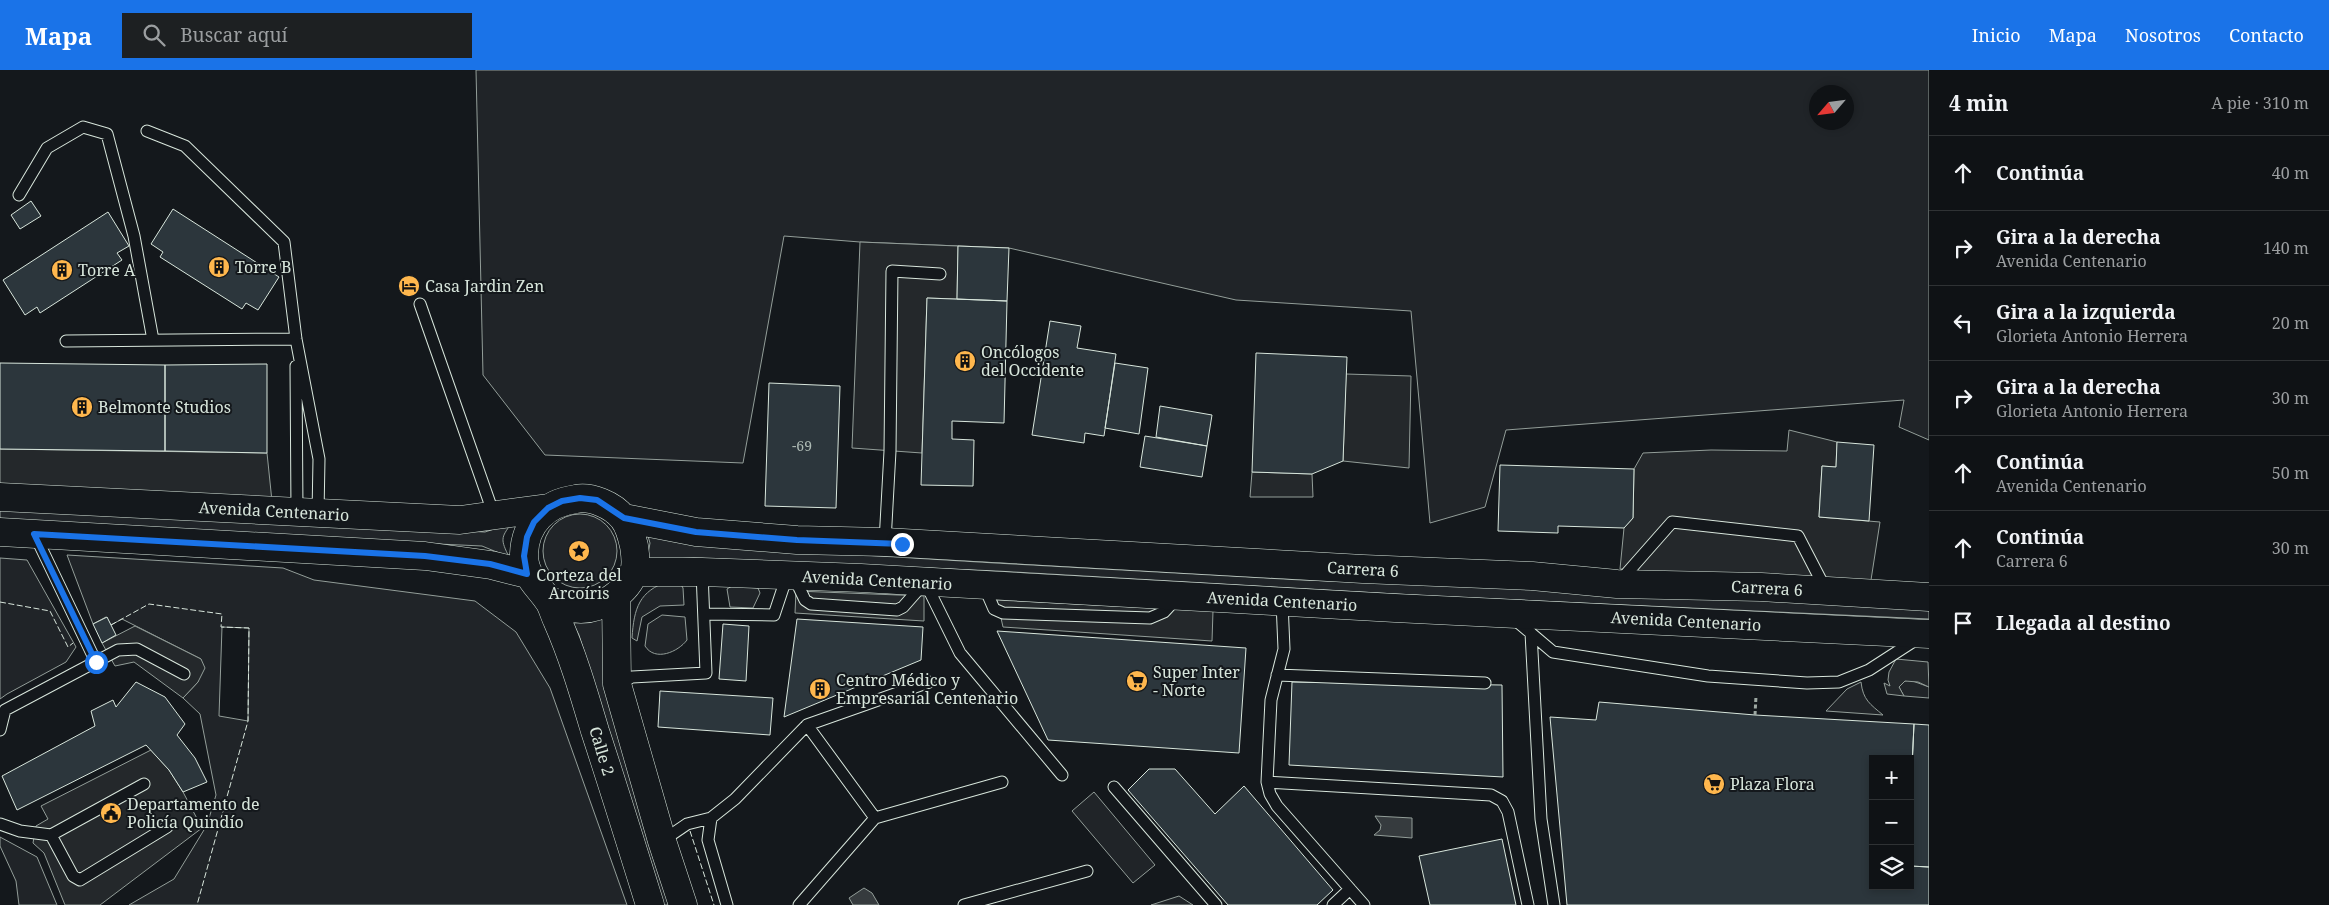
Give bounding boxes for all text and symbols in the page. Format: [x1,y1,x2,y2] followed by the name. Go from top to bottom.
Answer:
[122,13,472,58] search box
[25,19,92,52] text: Mapa
[140,21,168,49] icon: search
[180,22,288,48] text: Buscar aquí
[1972,23,2021,47] text: Inicio
[2049,23,2097,47] text: Mapa
[2125,23,2201,47] text: Nosotros
[2229,23,2304,47] text: Contacto
[1809,85,1854,130] north arrow
[1949,89,2008,117] text: 4 min
[2212,92,2309,114] text: A pie · 310 m
[1949,159,1977,187] icon: ahead
[1996,160,2084,186] text: Continúa
[2272,162,2309,184] text: 40 m
[1996,224,2161,250] text: Gira a la derecha
[1949,234,1977,262] icon: right
[2263,237,2309,259] text: 140 m
[1996,250,2147,272] text: Avenida Centenario
[207,255,231,279] building icon: Torre B
[235,256,292,278] place label: Torre B
[50,258,74,282] building icon: Torre A
[78,259,136,281] place label: Torre A
[397,274,421,298] hotel icon: Casa Jardin Zen
[425,275,544,297] place label: Casa Jardin Zen
[1996,299,2176,325] text: Gira a la izquierda
[1949,309,1977,337] icon: left
[2272,312,2309,334] text: 20 m
[1996,325,2188,347] text: Glorieta Antonio Herrera
[981,341,1084,381] place label: Oncólogos del Occidente
[953,349,977,373] building icon: Oncólogos del Occidente
[1996,374,2161,400] text: Gira a la derecha
[1949,384,1977,412] icon: right
[2272,387,2309,409] text: 30 m
[70,395,94,419] building icon: Belmonte Studios
[98,396,231,418] place label: Belmonte Studios
[1996,400,2188,422] text: Glorieta Antonio Herrera
[792,436,812,455] house number: -69
[1996,449,2084,475] text: Continúa
[1949,459,1977,487] icon: ahead
[2272,462,2309,484] text: 50 m
[1996,475,2147,497] text: Avenida Centenario
[198,496,350,526] street label: Avenida Centenario
[1996,524,2084,550] text: Continúa
[891,533,914,556] route end
[1949,534,1977,562] icon: ahead
[2272,537,2309,559] text: 30 m
[567,539,591,563] place icon: Corteza del Arcoíris
[1996,550,2068,572] text: Carrera 6
[1327,556,1399,582] street label: Carrera 6
[536,564,622,604] place label: Corteza del Arcoíris
[801,565,953,595] street label: Avenida Centenario
[1731,575,1803,601] street label: Carrera 6
[1206,586,1358,616] street label: Avenida Centenario
[1610,606,1762,636] street label: Avenida Centenario
[1949,609,1977,637] icon: arrive
[1996,610,2171,636] text: Llegada al destino
[85,651,108,674] route start
[1153,661,1240,701] place label: Super Inter - Norte
[836,669,1018,709] place label: Centro Médico y Empresarial Centenario
[1125,669,1149,693] supermarket icon: Super Inter - Norte
[808,677,832,701] building icon: Centro Médico y Empresarial Centenario
[584,724,620,778] street label: Calle 2
[1869,755,1914,890] map controls
[1869,755,1914,800] button: +
[1702,772,1726,796] supermarket icon: Plaza Flora
[1730,773,1815,795] place label: Plaza Flora
[127,793,260,833] place label: Departamento de Policía Quindío
[1869,800,1914,845] button: −
[99,801,123,825] public building icon: Departamento de Policía Quindío
[1869,845,1914,890] button: layers

